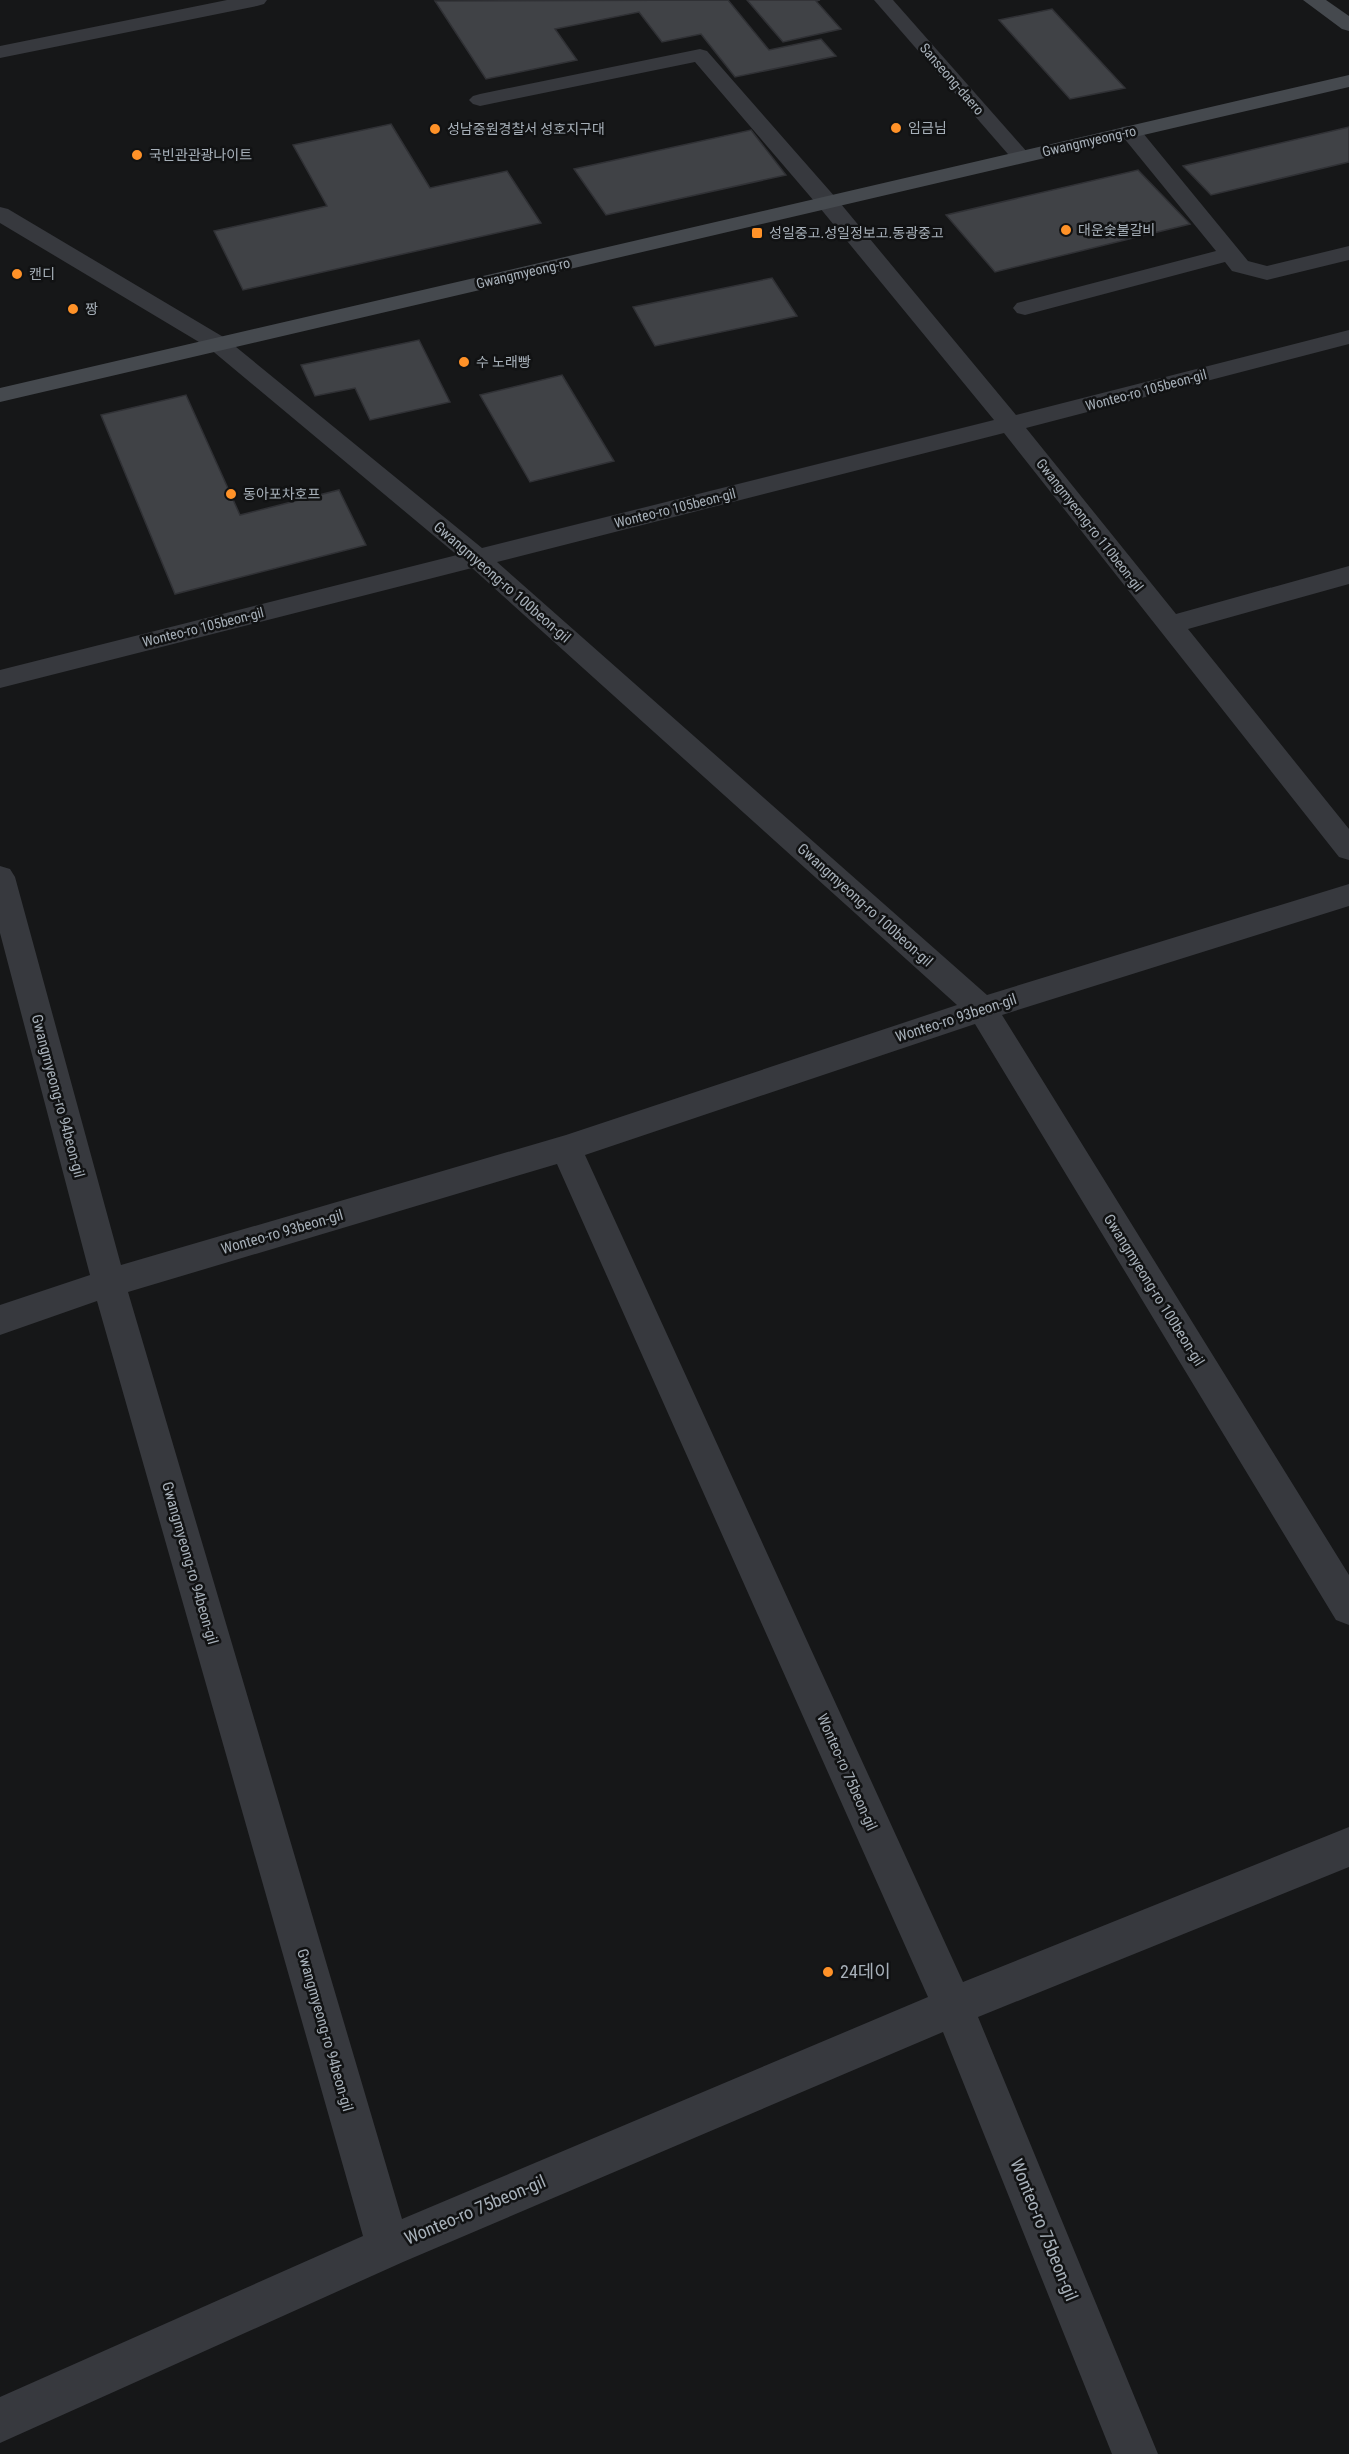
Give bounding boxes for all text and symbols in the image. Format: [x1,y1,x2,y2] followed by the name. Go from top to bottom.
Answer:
[917,40,987,118] street label: Sanseong-daero
[908,120,947,136] place label: 임금님
[447,121,605,137] place label: 성남중원경찰서 성호지구대
[889,121,903,135] marker: 임금님
[428,122,442,136] marker: 성남중원경찰서 성호지구대
[1040,122,1138,160] street label: Gwangmyeong-ro
[149,147,252,163] place label: 국빈관관광나이트
[130,148,144,162] marker: 국빈관관광나이트
[1078,222,1155,238] place label: 대운숯불갈비
[1059,223,1073,237] marker: 대운숯불갈비
[769,225,944,241] place label: 성일중고.성일정보고.동광중고
[750,226,764,240] marker: 성일중고.성일정보고.동광중고
[474,254,572,292] street label: Gwangmyeong-ro
[29,266,55,282] place label: 캔디
[10,267,24,281] marker: 캔디
[85,301,98,317] place label: 짱
[66,302,80,316] marker: 짱
[476,354,531,370] place label: 수 노래빵
[457,355,471,369] marker: 수 노래빵
[1084,366,1208,414] street label: Wonteo-ro 105beon-gil
[1033,455,1147,595] street label: Gwangmyeong-ro 110beon-gil
[613,485,737,531] street label: Wonteo-ro 105beon-gil
[243,486,320,502] place label: 동아포차호프
[224,487,238,501] marker: 동아포차호프
[430,518,574,646] street label: Gwangmyeong-ro 100beon-gil
[141,604,265,650] street label: Wonteo-ro 105beon-gil
[794,840,936,970] street label: Gwangmyeong-ro 100beon-gil
[893,990,1019,1046] street label: Wonteo-ro 93beon-gil
[28,1012,88,1180] street label: Gwangmyeong-ro 94beon-gil
[219,1206,345,1258] street label: Wonteo-ro 93beon-gil
[1100,1211,1208,1369] street label: Gwangmyeong-ro 100beon-gil
[158,1480,222,1646] street label: Gwangmyeong-ro 94beon-gil
[813,1711,881,1833] street label: Wonteo-ro 75beon-gil
[293,1947,357,2113] street label: Gwangmyeong-ro 94beon-gil
[840,1961,891,1982] place label: 24데이
[821,1965,835,1979] marker: 24데이
[1006,2156,1083,2304] street label: Wonteo-ro 75beon-gil
[401,2170,549,2249] street label: Wonteo-ro 75beon-gil

